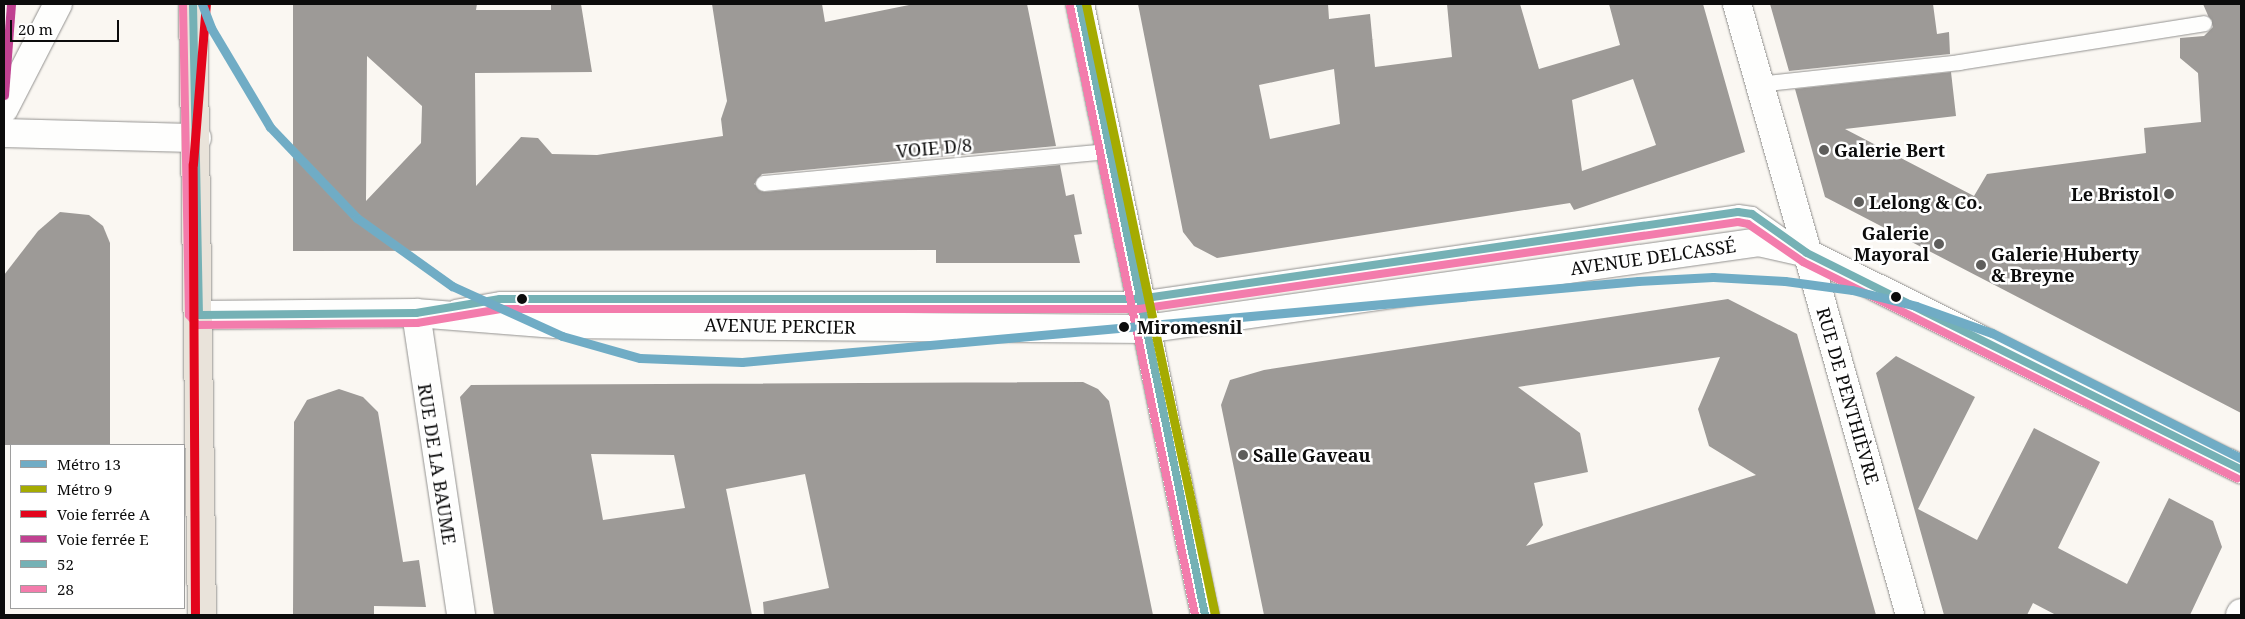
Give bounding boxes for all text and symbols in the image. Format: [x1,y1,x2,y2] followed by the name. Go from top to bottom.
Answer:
[12,10,121,42] scale bar
[18,19,53,39] text: 20 m
[895,134,973,162] street label: VOIE D/8
[1834,139,1945,161] place label: Galerie Bert
[1818,144,1830,156] marker: Galerie Bert
[2071,183,2159,205] place label: Le Bristol
[2163,188,2175,200] marker: Le Bristol
[1869,191,1983,213] place label: Lelong & Co.
[1853,196,1865,208] marker: Lelong & Co.
[1854,223,1929,266] place label: Galerie Mayoral
[1569,235,1737,279] street label: AVENUE DELCASSÉ
[1933,238,1945,250] marker: Galerie Mayoral
[1991,244,2139,286] place label: Galerie Huberty & Breyne
[1975,259,1987,271] marker: Galerie Huberty & Breyne
[1891,292,1901,302] unlabelled marker
[517,294,527,304] unlabelled marker
[1812,305,1884,487] street label: RUE DE PENTHIÈVRE
[704,314,856,338] street label: AVENUE PERCIER
[1137,316,1242,338] place label: Miromesnil
[1115,318,1133,336] marker: Miromesnil
[414,382,460,546] street label: RUE DE LA BAUME
[10,444,185,609] legend
[1253,444,1371,466] place label: Salle Gaveau
[1237,449,1249,461] marker: Salle Gaveau
[57,454,121,474] text: Métro 13
[57,479,112,499] text: Métro 9
[57,504,150,524] text: Voie ferrée A
[57,529,149,549] text: Voie ferrée E
[57,554,74,574] text: 52
[57,579,74,599] text: 28

